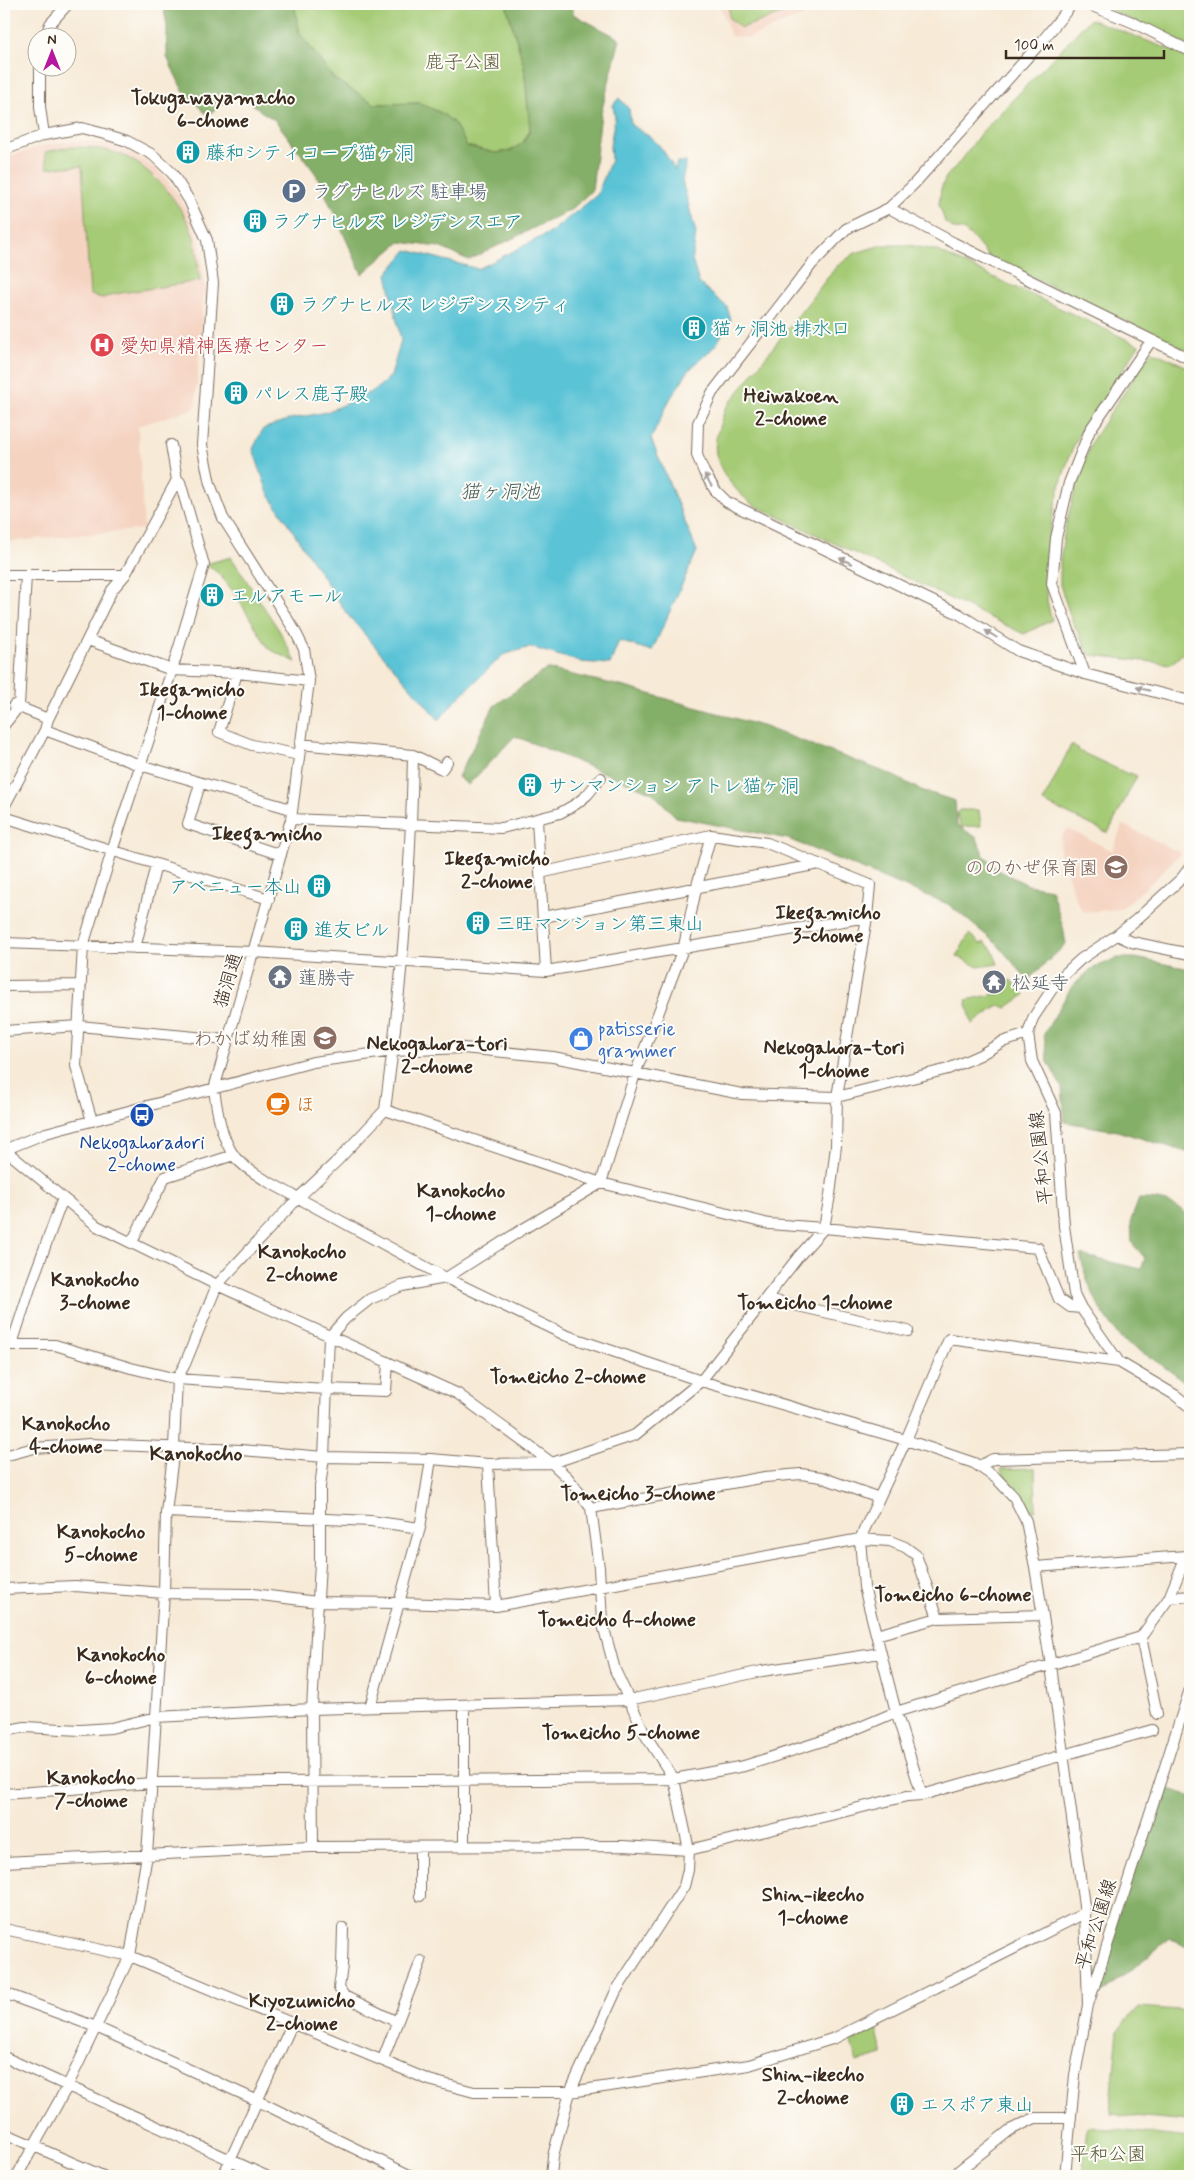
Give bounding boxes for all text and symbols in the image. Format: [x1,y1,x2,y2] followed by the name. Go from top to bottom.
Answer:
[28,28,78,78] north arrow
[1006,28,1164,60] scale bar
[47,31,57,49] text: N
[1014,36,1054,56] text: 100 m
[425,50,501,75] park label: 鹿子公園
[131,85,296,135] district label: Tokugawayamacho 6-chome
[175,139,201,165] building icon: 藤和シティコープ猫ヶ洞
[206,141,414,166] place label: 藤和シティコープ猫ヶ洞
[281,178,307,204] parking icon: ラグナヒルズ 駐車場
[312,180,487,205] place label: ラグナヒルズ 駐車場
[242,208,268,234] building icon: ラグナヒルズ レジデンスエア
[272,210,523,235] place label: ラグナヒルズ レジデンスエア
[269,291,295,317] building icon: ラグナヒルズ レジデンスシティ
[300,293,570,318] place label: ラグナヒルズ レジデンスシティ
[681,315,707,341] building icon: 猫ヶ洞池 排水口
[712,317,850,342] place label: 猫ヶ洞池 排水口
[89,332,115,358] hospital icon: 愛知県精神医療センター
[120,334,328,359] place label: 愛知県精神医療センター
[223,380,249,406] building icon: パレス鹿子殿
[254,382,368,407] place label: パレス鹿子殿
[743,383,839,433] district label: Heiwakoen 2-chome
[704,473,713,486] one-way arrow
[460,479,541,506] water label: 猫ヶ洞池
[839,556,853,564] one-way arrow
[199,582,225,608] building icon: エルアモール
[230,584,343,609] place label: エルアモール
[984,630,997,639] one-way arrow
[139,677,245,727] district label: Ikegamicho 1-chome
[1135,684,1150,692] one-way arrow
[517,772,543,798] building icon: サンマンション アトレ猫ヶ洞
[548,774,799,799] place label: サンマンション アトレ猫ヶ洞
[212,820,322,850] district label: Ikegamicho
[444,846,550,896] district label: Ikegamicho 2-chome
[1103,854,1129,880] school or university icon: ののかぜ保育園
[965,856,1098,881] place label: ののかぜ保育園
[306,873,332,899] building icon: アベニュー本山
[169,875,302,900] place label: アベニュー本山
[775,900,881,950] district label: Ikegamicho 3-chome
[465,910,491,936] building icon: 三旺マンション第三東山
[496,912,704,937] place label: 三旺マンション第三東山
[283,916,309,942] building icon: 進友ビル
[314,918,390,943] place label: 進友ビル
[208,950,249,1011] street label: 猫洞通
[267,964,293,990] temple icon: 蓮勝寺
[298,966,355,991] place label: 蓮勝寺
[981,969,1007,995] temple icon: 松延寺
[1012,971,1069,996] place label: 松延寺
[598,1017,676,1065] place label: patisserie grammer
[312,1025,338,1051] school or university icon: わかば幼稚園
[568,1026,594,1052] shop icon: patisserie grammer
[194,1027,308,1052] place label: わかば幼稚園
[366,1031,508,1081] district label: Nekogahora-tori 2-chome
[763,1035,905,1085] district label: Nekogahora-tori 1-chome
[265,1091,291,1117] cafe icon: ほ
[296,1093,315,1118] place label: ほ
[129,1102,155,1128] bus stop icon: Nekogahoradori 2-chome
[1024,1109,1059,1206] street label: 平和公園線
[79,1131,205,1178] place label: Nekogahoradori 2-chome
[417,1178,506,1228] district label: Kanokocho 1-chome
[258,1239,347,1289] district label: Kanokocho 2-chome
[51,1267,140,1317] district label: Kanokocho 3-chome
[737,1290,893,1317] district label: Tomeicho 1-chome
[490,1364,646,1391] district label: Tomeicho 2-chome
[22,1411,111,1461] district label: Kanokocho 4-chome
[150,1440,242,1468] district label: Kanokocho
[560,1481,716,1508] district label: Tomeicho 3-chome
[57,1519,146,1569] district label: Kanokocho 5-chome
[875,1582,1031,1609] district label: Tomeicho 6-chome
[538,1607,696,1634] district label: Tomeicho 4-chome
[77,1642,166,1692] district label: Kanokocho 6-chome
[542,1720,700,1747] district label: Tomeicho 5-chome
[47,1765,136,1815] district label: Kanokocho 7-chome
[1070,1875,1123,1974] street label: 平和公園線
[762,1882,865,1932] district label: Shin-ikecho 1-chome
[249,1988,356,2038] district label: Kiyozumicho 2-chome
[762,2062,865,2112] district label: Shin-ikecho 2-chome
[889,2091,915,2117] building icon: エスポア東山
[920,2093,1034,2118] place label: エスポア東山
[1070,2142,1146,2167] park label: 平和公園

